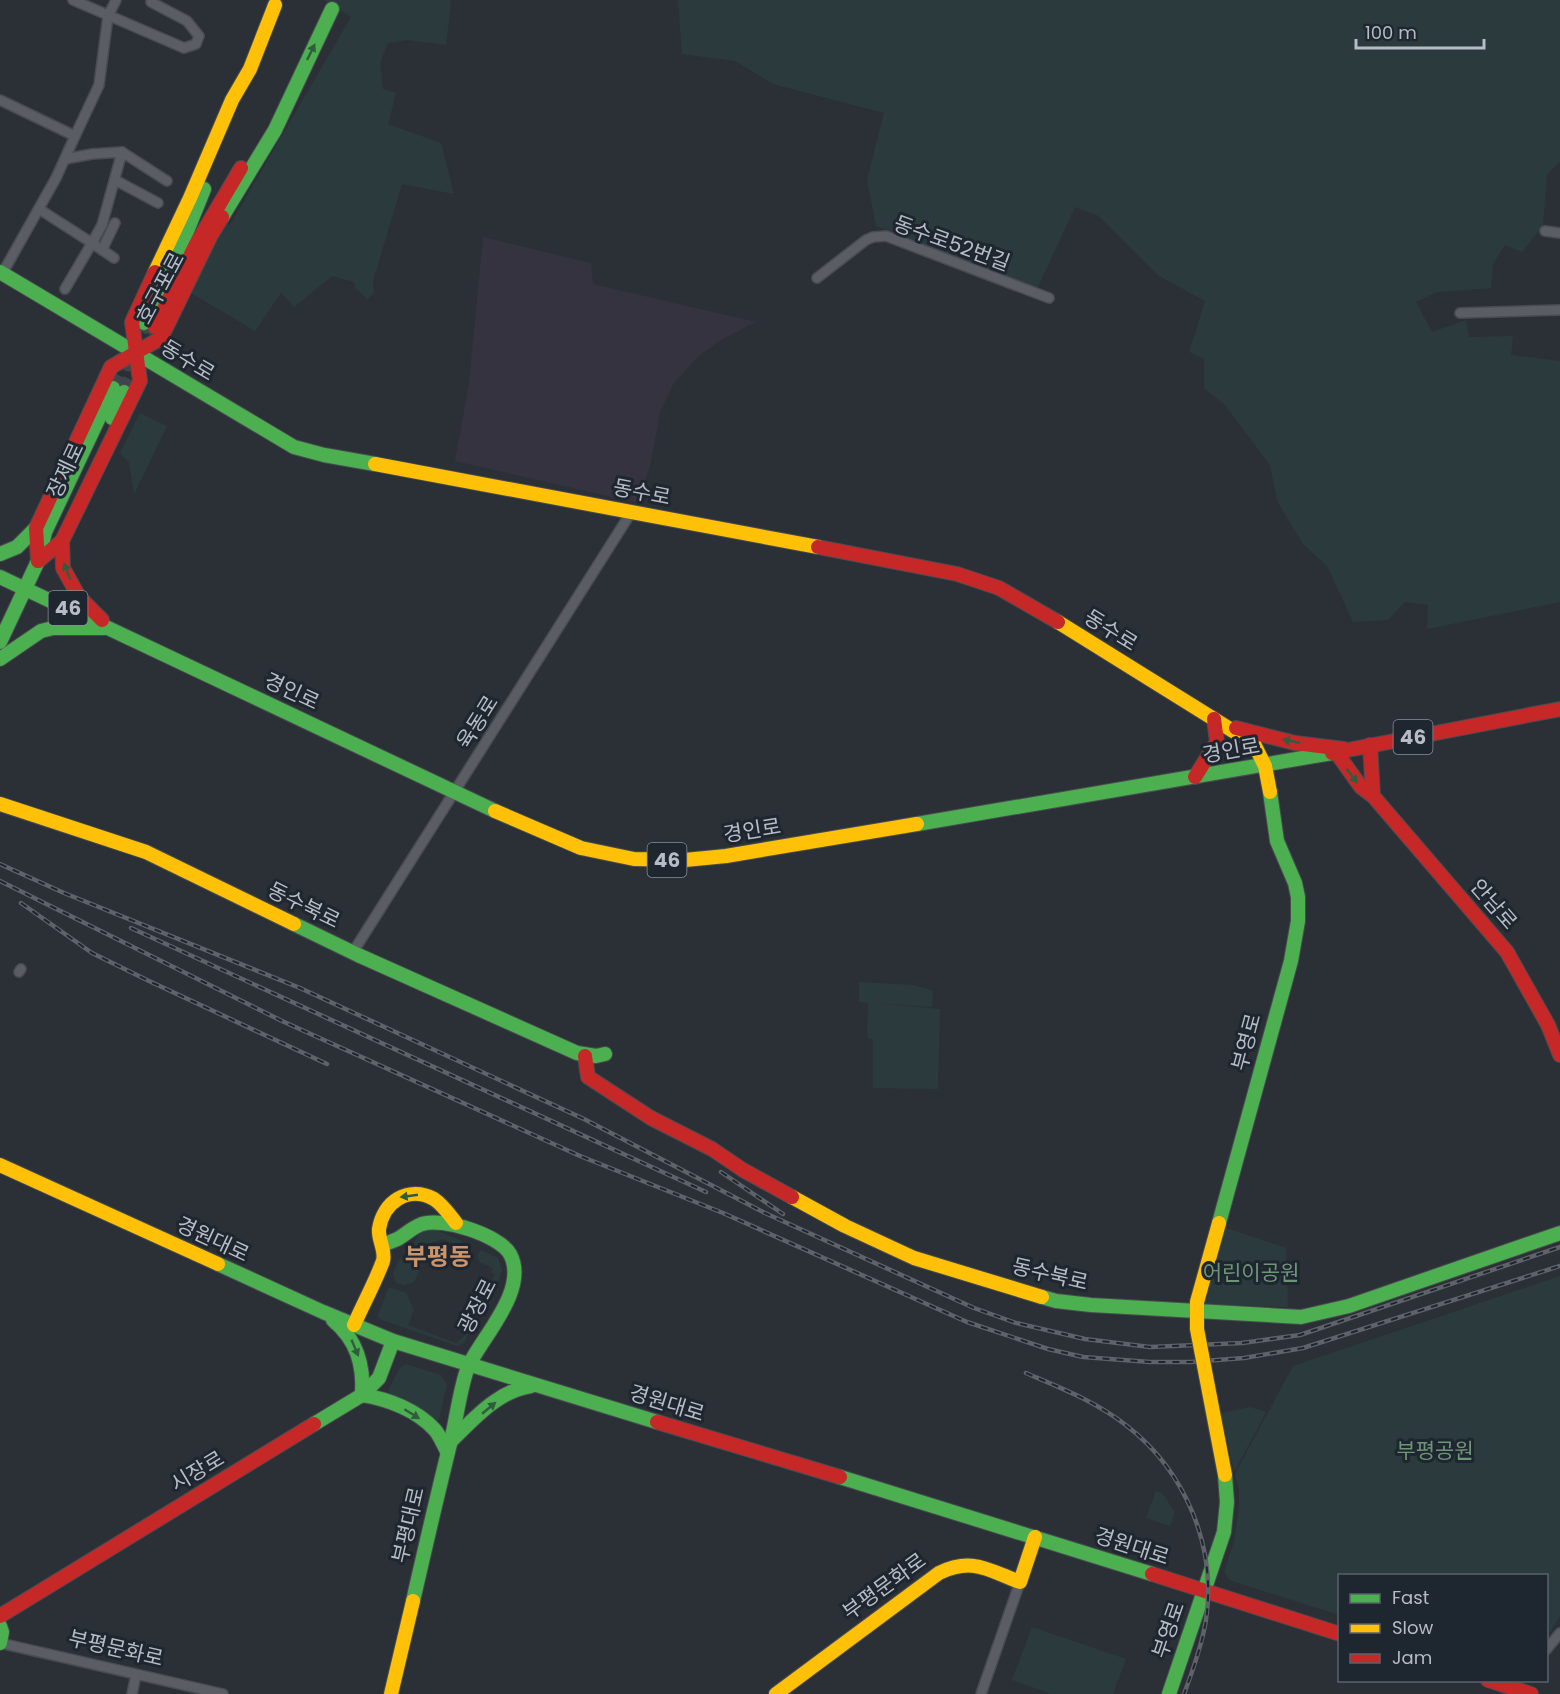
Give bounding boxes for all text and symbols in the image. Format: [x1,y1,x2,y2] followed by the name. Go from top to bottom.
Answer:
[1356,12,1484,50] scale bar
[1365,20,1417,45] text: 100 m
[307,44,316,61] one-way arrow
[890,209,1014,277] street label: 동수로52번길
[129,247,191,329] street label: 호구포로
[156,333,220,387] street label: 동수로
[40,438,90,502] street label: 장제로
[611,472,673,512] street label: 동수로
[61,562,71,580] one-way arrow
[48,591,88,625] road number: 46
[1079,602,1143,658] street label: 동수로
[260,666,324,716] street label: 경인로
[449,690,505,754] street label: 육동로
[1394,720,1432,754] road number: 46
[1200,731,1262,769] street label: 경인로
[1282,736,1301,745] one-way arrow
[1346,768,1359,784] one-way arrow
[721,811,783,849] street label: 경인로
[648,843,686,877] road number: 46
[1464,873,1524,935] street label: 안남로
[263,875,345,935] street label: 동수북로
[1224,1010,1268,1074] street label: 부영로
[399,1192,418,1201] one-way arrow
[172,1210,254,1268] street label: 경원대로
[405,1240,471,1273] district label: 부평동
[1009,1251,1091,1297] street label: 동수북로
[1203,1258,1299,1287] park label: 어린이공원
[451,1274,503,1338] street label: 광장로
[350,1339,360,1357] one-way arrow
[626,1378,708,1428] street label: 경원대로
[481,1401,497,1414] one-way arrow
[403,1408,420,1419] one-way arrow
[1396,1436,1474,1465] park label: 부평공원
[165,1444,229,1498] street label: 시장로
[385,1484,431,1566] street label: 부평대로
[1091,1520,1173,1572] street label: 경원대로
[836,1546,932,1626] street label: 부평문화로
[1338,1574,1548,1682] legend
[1392,1585,1429,1610] text: Fast
[1145,1598,1191,1662] street label: 부영로
[1392,1615,1434,1640] text: Slow
[66,1623,166,1673] street label: 부평문화로
[1392,1645,1432,1670] text: Jam

